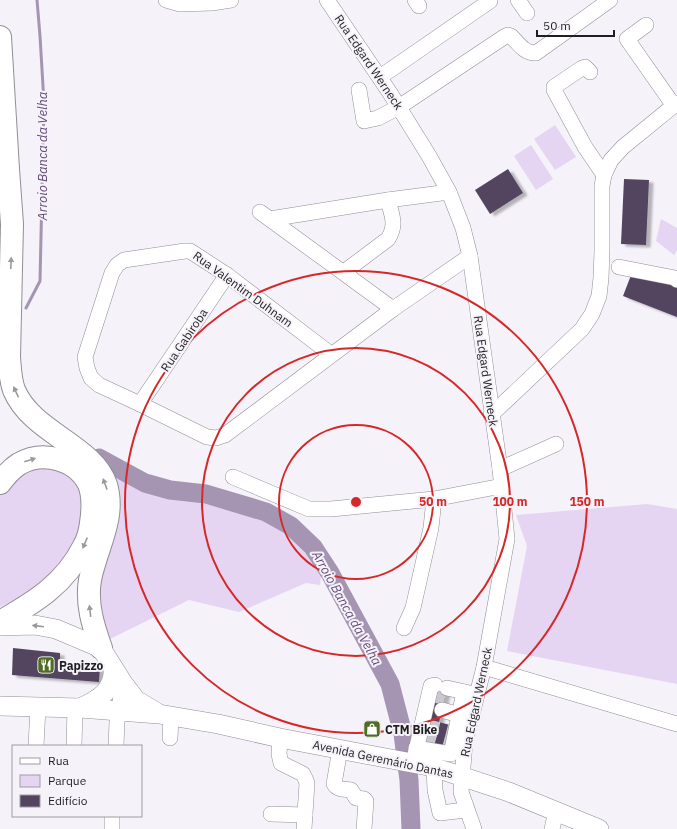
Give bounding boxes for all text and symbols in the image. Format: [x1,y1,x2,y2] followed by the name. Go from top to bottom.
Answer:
[332,12,407,113] street label: Rua Edgard Werneck
[537,12,614,38] scale bar
[543,18,571,33] text: 50 m
[34,92,51,221] water label: Arroio Banca da Velha
[190,248,296,330] street label: Rua Valentim Duhnam
[8,257,15,269] one-way arrow
[157,305,211,374] street label: Rua Gabiroba
[471,315,501,428] street label: Rua Edgard Werneck
[13,387,19,398] one-way arrow
[24,457,36,463] one-way arrow
[101,478,107,490] one-way arrow
[419,494,447,509] text: 50 m
[492,494,528,509] text: 100 m
[569,494,605,509] text: 150 m
[349,495,363,509] centre of rings
[82,537,88,549] one-way arrow
[308,547,386,668] water label: Arroio Banca da Velha
[87,605,93,617] one-way arrow
[32,623,44,630] one-way arrow
[457,645,495,758] street label: Rua Edgard Werneck
[36,655,56,675] restaurant icon: Papizzo
[59,658,104,673] place label: Papizzo
[362,719,382,739] shop icon: CTM Bike
[385,722,438,737] place label: CTM Bike
[311,737,455,781] street label: Avenida Geremário Dantas
[12,745,142,817] legend
[48,753,69,768] text: Rua
[48,773,87,788] text: Parque
[48,793,88,808] text: Edifício

